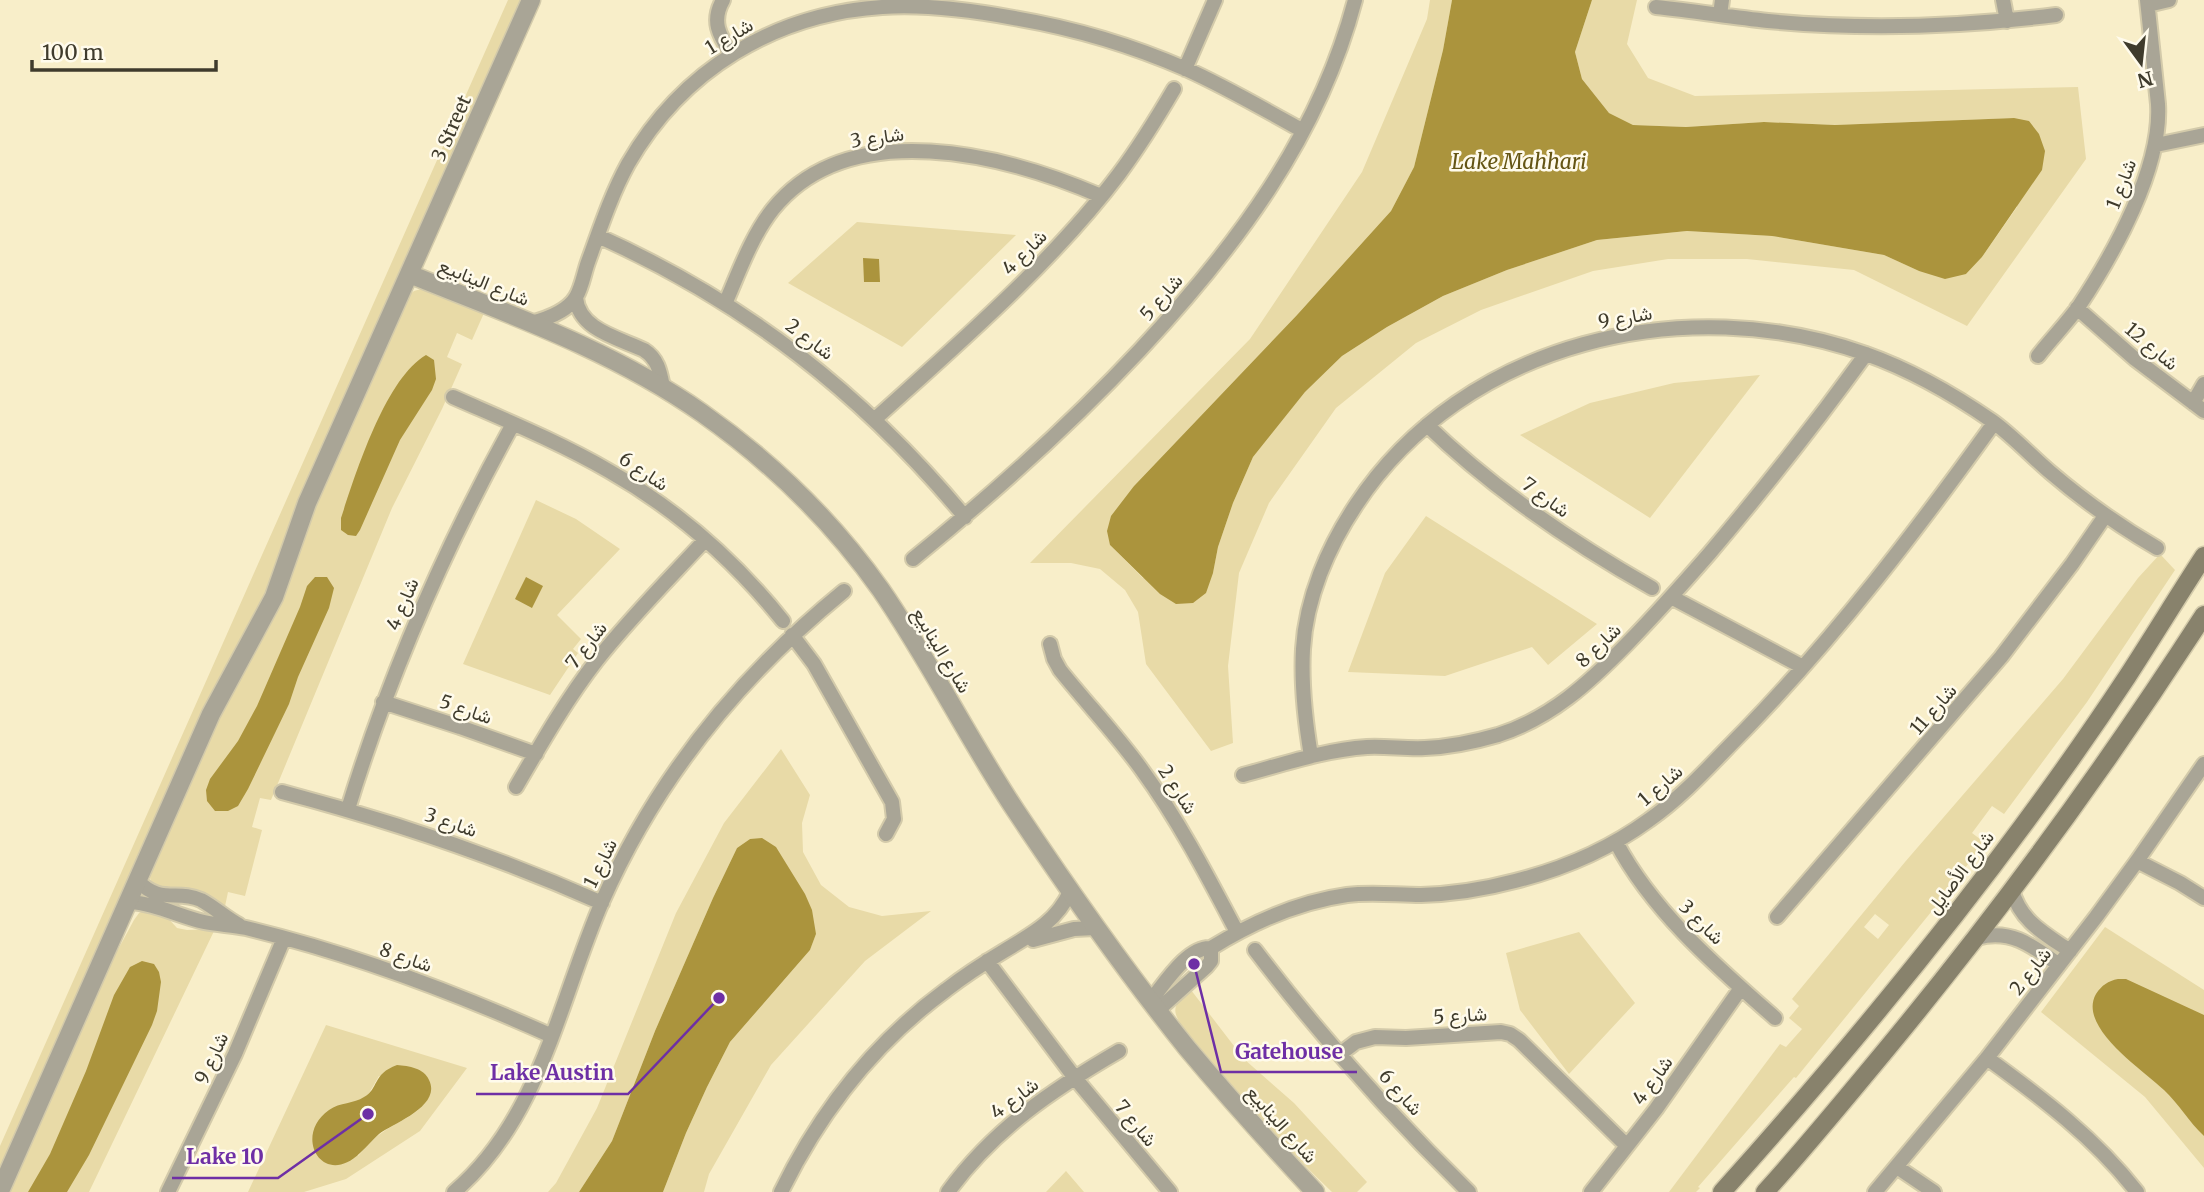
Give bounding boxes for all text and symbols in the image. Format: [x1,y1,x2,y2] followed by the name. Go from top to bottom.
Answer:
[701,12,758,60] street label: شارع 1
[32,28,215,72] scale bar
[2106,28,2176,98] north arrow
[42,39,104,66] text: 100 m
[2135,66,2156,93] text: N
[426,91,476,165] street label: 3 Street
[849,121,905,154] street label: شارع 3
[1452,148,1586,175] water label: Lake Mahhari
[2101,156,2142,213] street label: شارع 1
[996,224,1052,280] street label: شارع 4
[434,253,533,313] street label: شارع الينابيع
[1134,269,1188,326] street label: شارع 5
[1596,300,1654,335] street label: شارع 9
[781,313,839,366] street label: شارع 2
[2120,317,2184,376] street label: شارع 12
[614,446,673,497] street label: شارع 6
[1517,472,1575,523] street label: شارع 7
[380,574,425,634] street label: شارع 4
[905,603,977,698] street label: شارع الينابيع
[560,616,613,674] street label: شارع 7
[1570,618,1626,673] street label: شارع 8
[1904,679,1962,740] street label: شارع 11
[436,689,495,730] street label: شارع 5
[1633,759,1688,812] street label: شارع 1
[1152,760,1203,819] street label: شارع 2
[421,802,480,843] street label: شارع 3
[1921,826,2000,919] street label: شارع الأصايل
[578,835,623,892] street label: شارع 1
[1674,895,1729,950] street label: شارع 3
[376,937,435,978] street label: شارع 8
[2004,942,2057,1000] street label: شارع 2
[1432,1001,1488,1030] street label: شارع 5
[189,1028,234,1088] street label: شارع 9
[1221,1030,1357,1072] callout: Gatehouse
[1235,1038,1343,1065] text: Gatehouse
[1626,1051,1679,1110] street label: شارع 4
[476,1052,628,1094] callout: Lake Austin
[490,1059,614,1086] text: Lake Austin
[1373,1064,1428,1121] street label: شارع 6
[985,1072,1044,1125] street label: شارع 4
[1240,1080,1323,1169] street label: شارع الينابيع
[1109,1095,1162,1152] street label: شارع 7
[172,1136,278,1178] callout: Lake 10
[186,1143,264,1170] text: Lake 10

